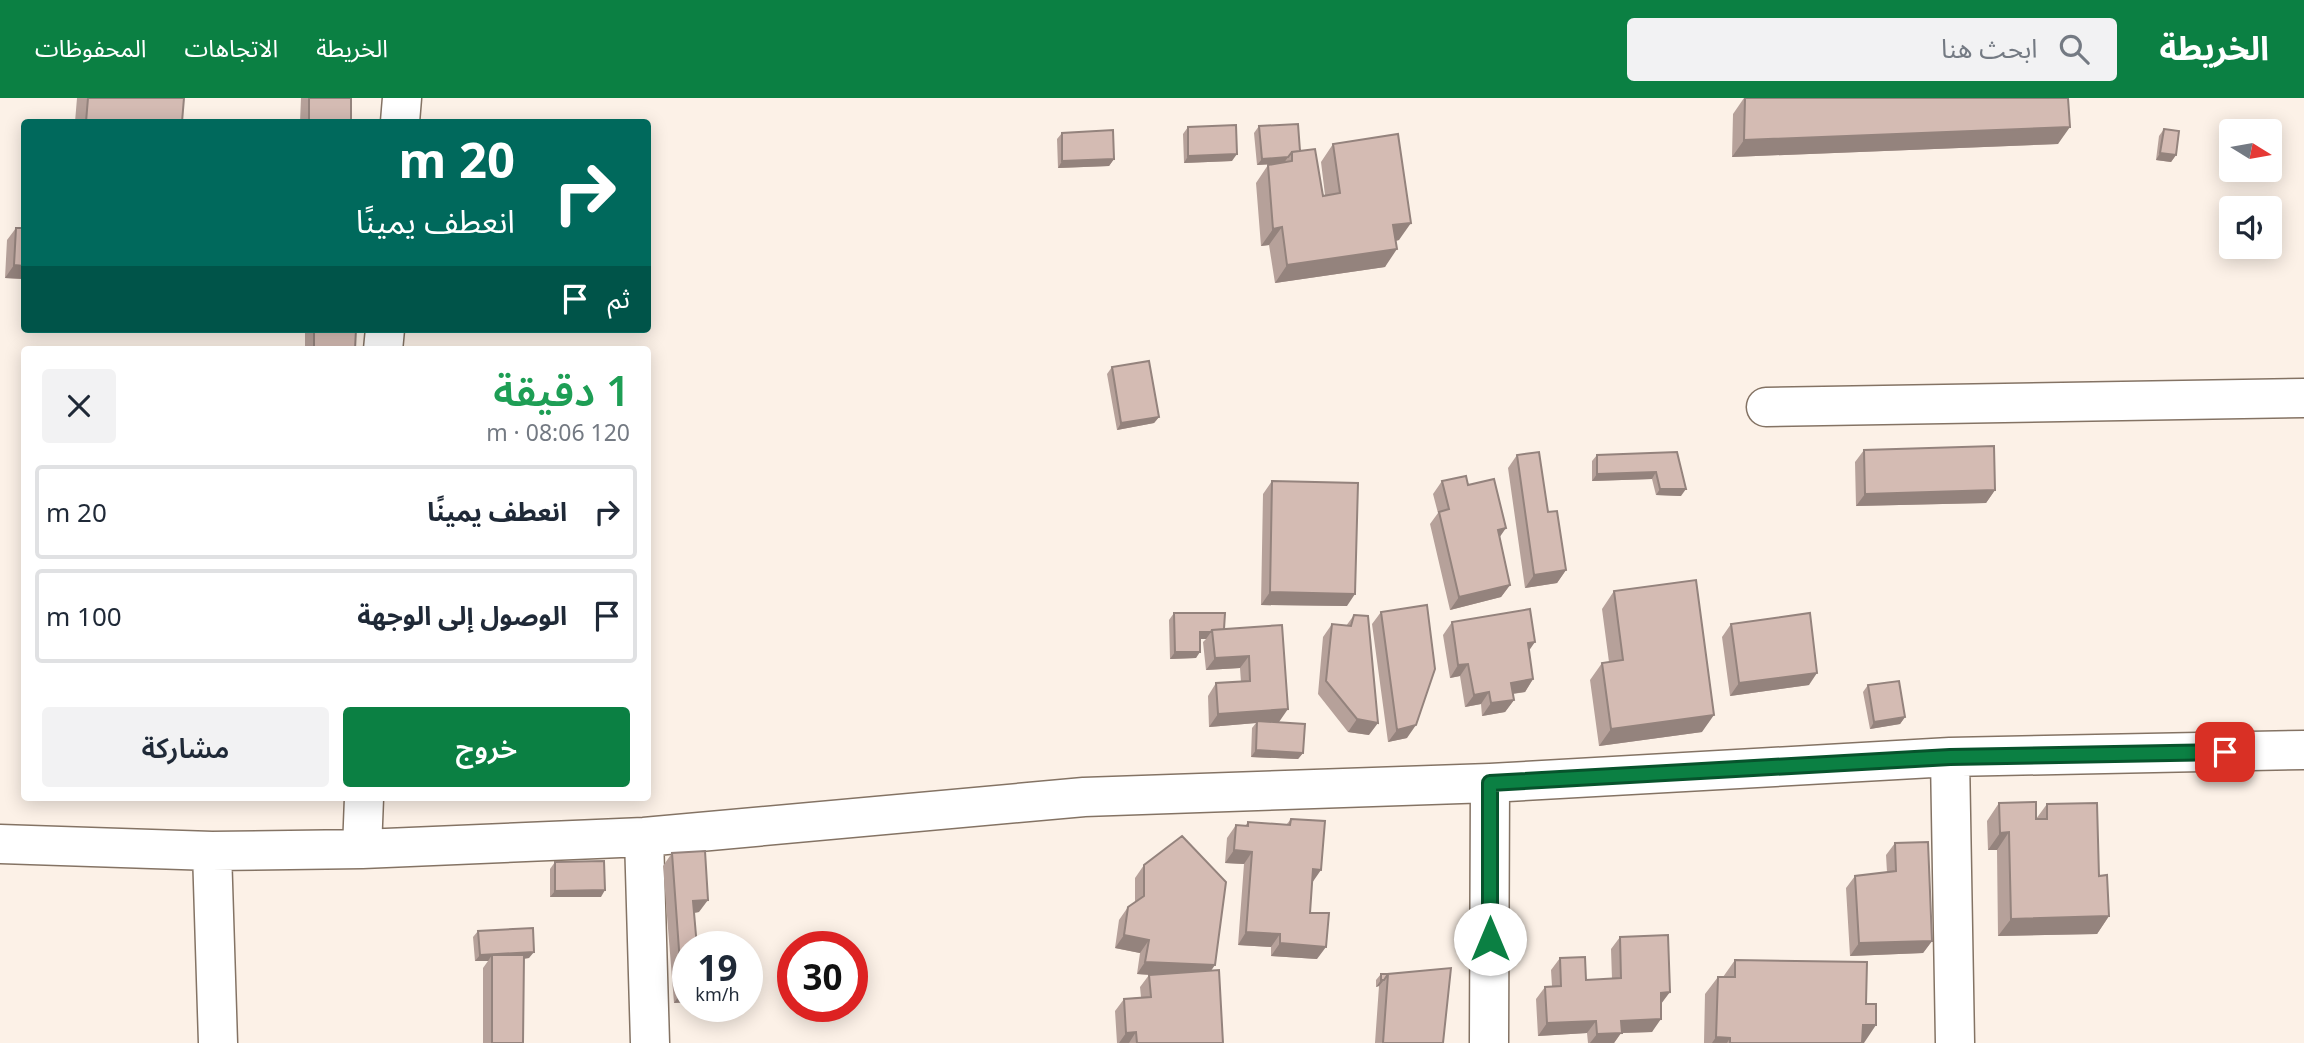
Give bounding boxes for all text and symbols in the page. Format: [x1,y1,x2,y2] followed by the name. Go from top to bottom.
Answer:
[1627,18,2117,81] search box
[2159,25,2269,70] text: الخريطة
[1941,30,2037,66] text: ابحث هنا
[2055,30,2093,68] icon: search
[35,31,146,64] text: المحفوظات
[184,31,278,64] text: الاتجاهات
[316,31,388,64] text: الخريطة
[2219,119,2282,182] north arrow
[2219,119,2282,259] map controls
[398,126,515,192] text: 20 m
[539,147,630,238] icon: right
[2219,196,2282,259] button: sound
[356,199,515,242] text: انعطف يمينًا
[556,280,594,318] icon: arrive
[608,280,630,316] text: ثم
[493,361,630,418] text: 1 دقيقة
[42,369,116,443] button: close
[486,416,630,448] text: 120 m · 08:06
[427,493,567,529] text: انعطف يمينًا
[588,493,626,531] icon: right
[46,494,107,530] text: 20 m
[357,597,567,633] text: الوصول إلى الوجهة
[588,597,626,635] icon: arrive
[46,598,122,634] text: 100 m
[42,707,329,787] button: مشاركة
[343,707,630,787] button: خروج
[2195,722,2255,782] pin
[2206,733,2244,771] icon: arrive
[1453,902,1527,976] position arrow
[777,931,868,1022] speed limit sign: 30
[697,944,738,991] text: 19
[695,982,740,1006] text: km/h

